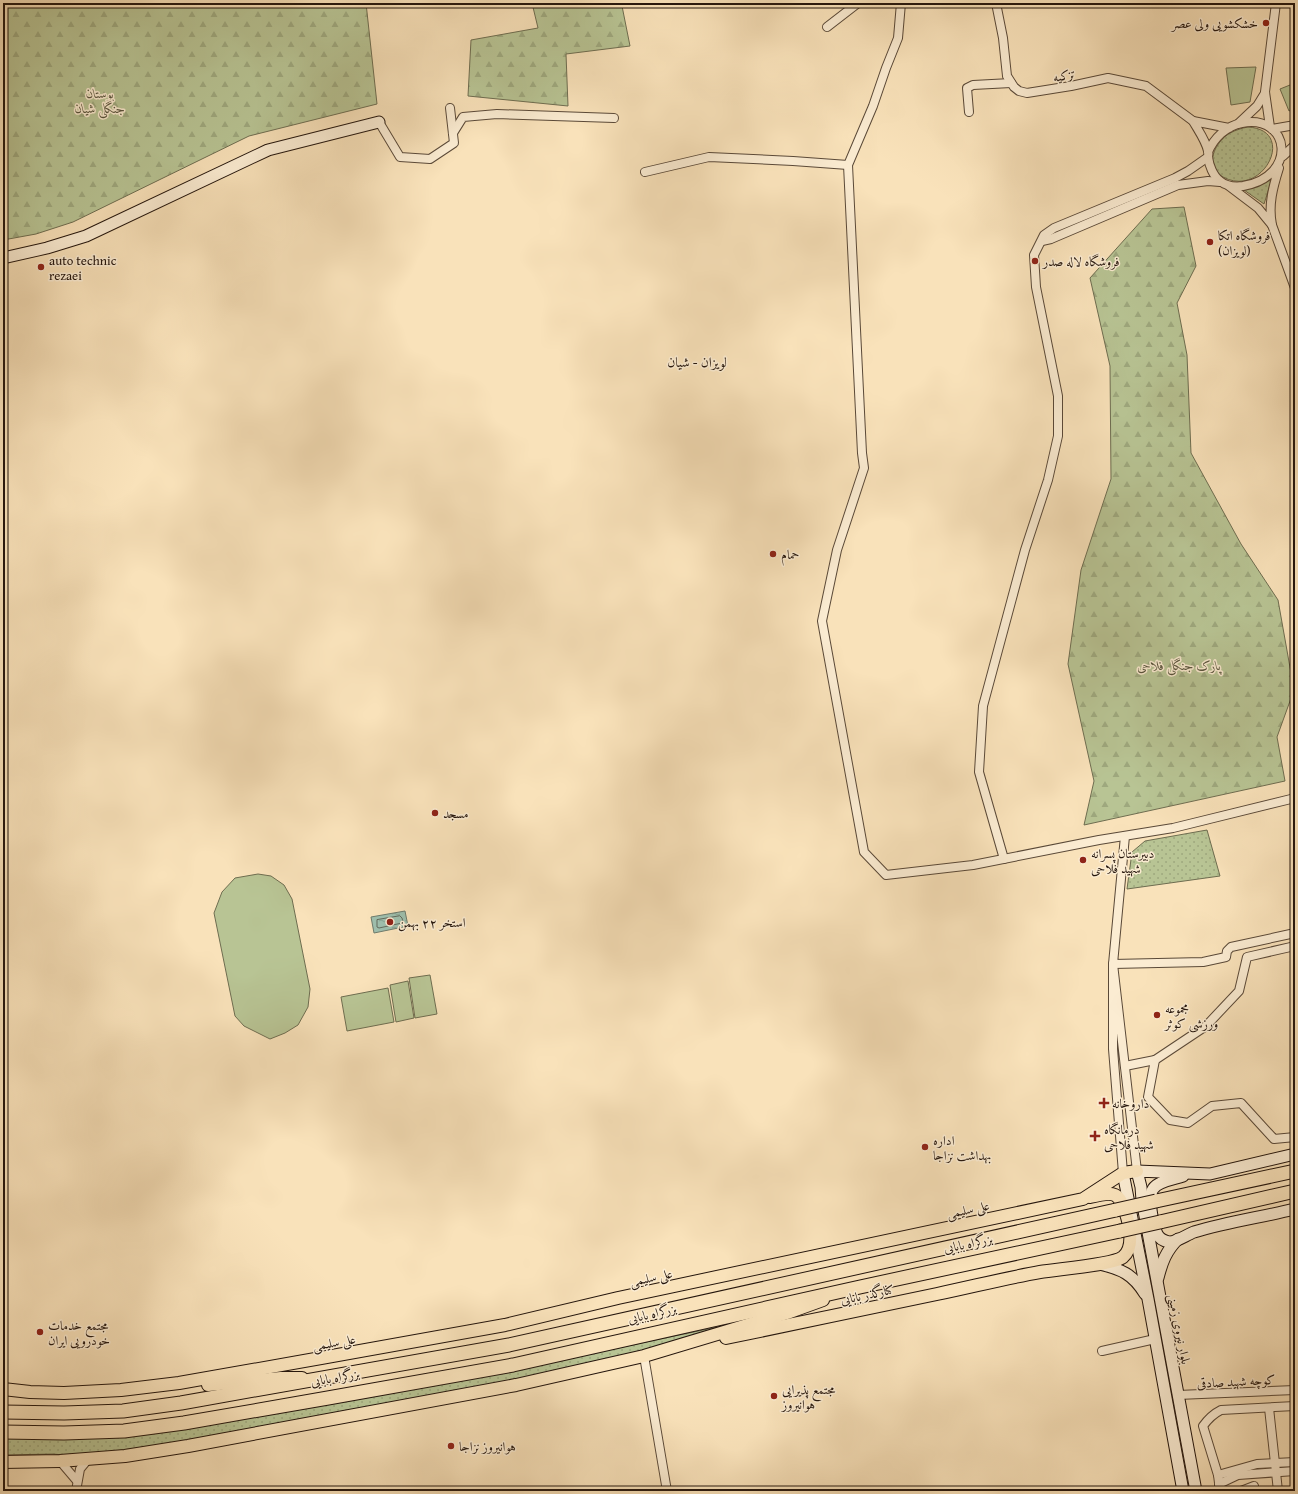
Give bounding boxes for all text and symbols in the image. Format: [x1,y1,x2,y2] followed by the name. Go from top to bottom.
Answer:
[1170,14,1258,33] place label: خشکشویی ولی عصر
[1261,18,1271,28] marker: خشکشویی ولی عصر
[1051,64,1077,87] street label: تزکیه
[75,84,125,119] park label: بوستان جنگلی شیان
[1218,226,1271,260] place label: فروشگاه اتکا (لویزان)
[1205,237,1215,247] marker: فروشگاه اتکا (لویزان)
[49,251,117,285] place label: auto technic rezaei
[1041,252,1120,271] place label: فروشگاه لاله صدر
[1030,256,1040,266] marker: فروشگاه لاله صدر
[36,262,46,272] marker: auto technic rezaei
[667,352,727,372] district label: لویزان - شیان
[781,545,799,566] place label: حمام
[768,549,778,559] marker: حمام
[1137,656,1222,676] park label: پارک جنگلی فلاحی
[443,804,469,823] place label: مسجد
[430,808,440,818] marker: مسجد
[1091,844,1154,878] place label: دبیرستان پسرانه شهید فلاحی
[1078,855,1088,865] marker: دبیرستان پسرانه شهید فلاحی
[398,913,466,932] place label: استخر ۲۲ بهمن
[385,917,395,927] marker: استخر ۲۲ بهمن
[1163,999,1218,1033] place label: مجموعه ورزشی کوثر
[1152,1010,1162,1020] marker: مجموعه ورزشی کوثر
[1112,1094,1149,1113] place label: داروخانه
[1099,1098,1109,1108] marker: داروخانه
[1104,1120,1154,1154] place label: درمانگاه شهید فلاحی
[1089,1130,1101,1142] marker: درمانگاه شهید فلاحی
[933,1131,991,1165] place label: اداره بهداشت نزاجا
[920,1142,930,1152] marker: اداره بهداشت نزاجا
[945,1196,991,1224] street label: علی سلیمی
[942,1229,995,1258] street label: بزرگراه بابایی
[628,1264,674,1292] street label: علی سلیمی
[839,1280,896,1309] street label: کنارگذر بابایی
[1163,1292,1196,1366] street label: بلوار نیروی زمینی
[626,1299,679,1328] street label: بزرگراه بابایی
[48,1316,110,1350] place label: مجتمع خدمات خودرویی ایران
[35,1327,45,1337] marker: مجتمع خدمات خودرویی ایران
[311,1329,357,1357] street label: علی سلیمی
[309,1364,362,1391] street label: بزرگراه بابایی
[1196,1370,1276,1393] street label: کوچه شهید صادقی
[780,1380,835,1414] place label: مجتمع پذیرایی هوانیروز
[769,1391,779,1401] marker: مجتمع پذیرایی هوانیروز
[459,1437,516,1456] place label: هوانیروز نزاجا
[446,1441,456,1451] marker: هوانیروز نزاجا

